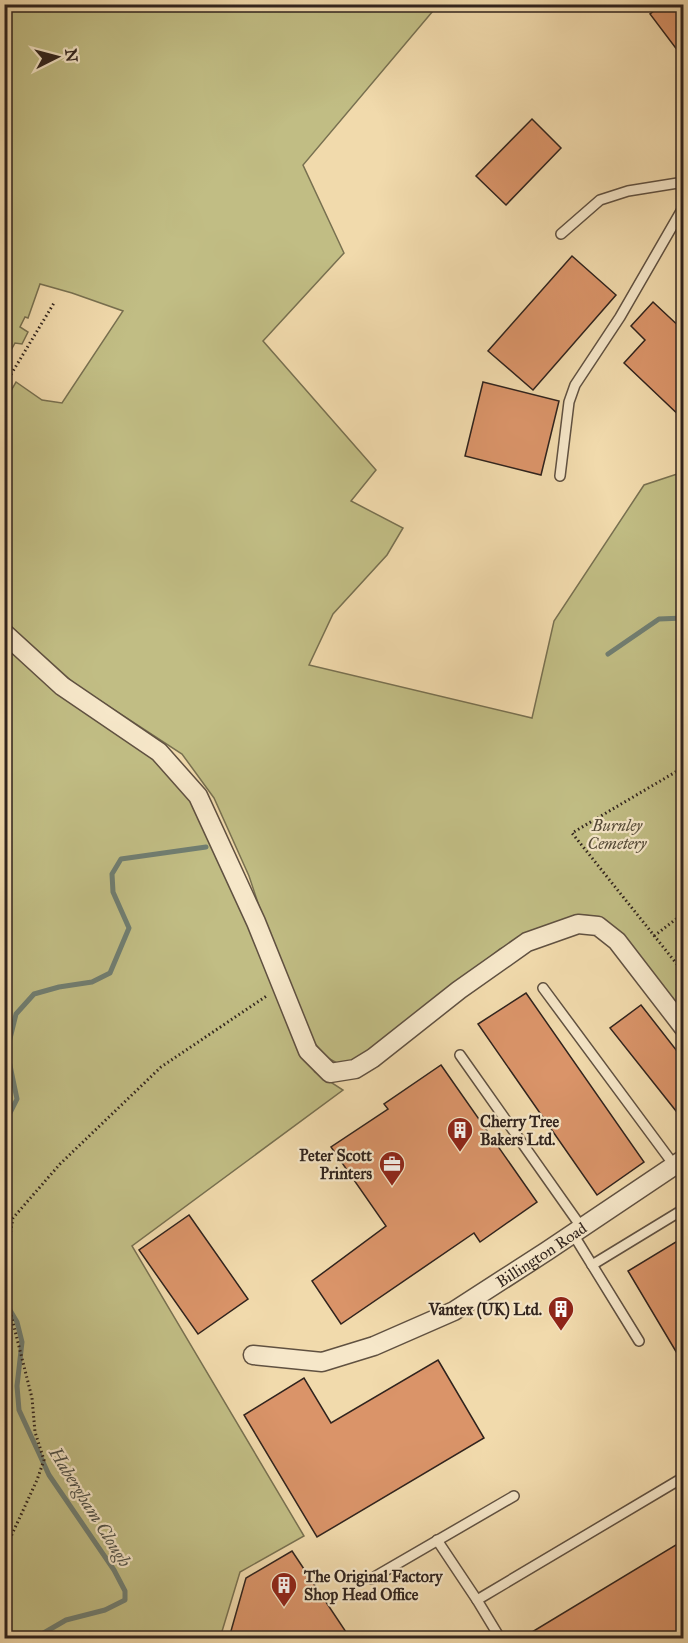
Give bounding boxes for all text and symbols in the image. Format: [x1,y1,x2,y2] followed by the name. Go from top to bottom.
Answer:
[27,27,87,87] north arrow
[61,48,82,64] text: N
[588,816,647,853] park label: Burnley Cemetery
[480,1112,559,1149] place label: Cherry Tree Bakers Ltd.
[445,1115,475,1153] building icon: Cherry Tree Bakers Ltd.
[299,1146,372,1183] place label: Peter Scott Printers
[377,1149,407,1187] office icon: Peter Scott Printers
[493,1218,590,1291] street label: Billington Road
[546,1294,576,1332] building icon: Vantex (UK) Ltd.
[428,1300,542,1320] place label: Vantex (UK) Ltd.
[44,1442,136,1571] water label: Habergham Clough
[303,1567,444,1605] place label: The Original Factory Shop Head Office
[269,1570,299,1608] building icon: The Original Factory Shop Head Office

